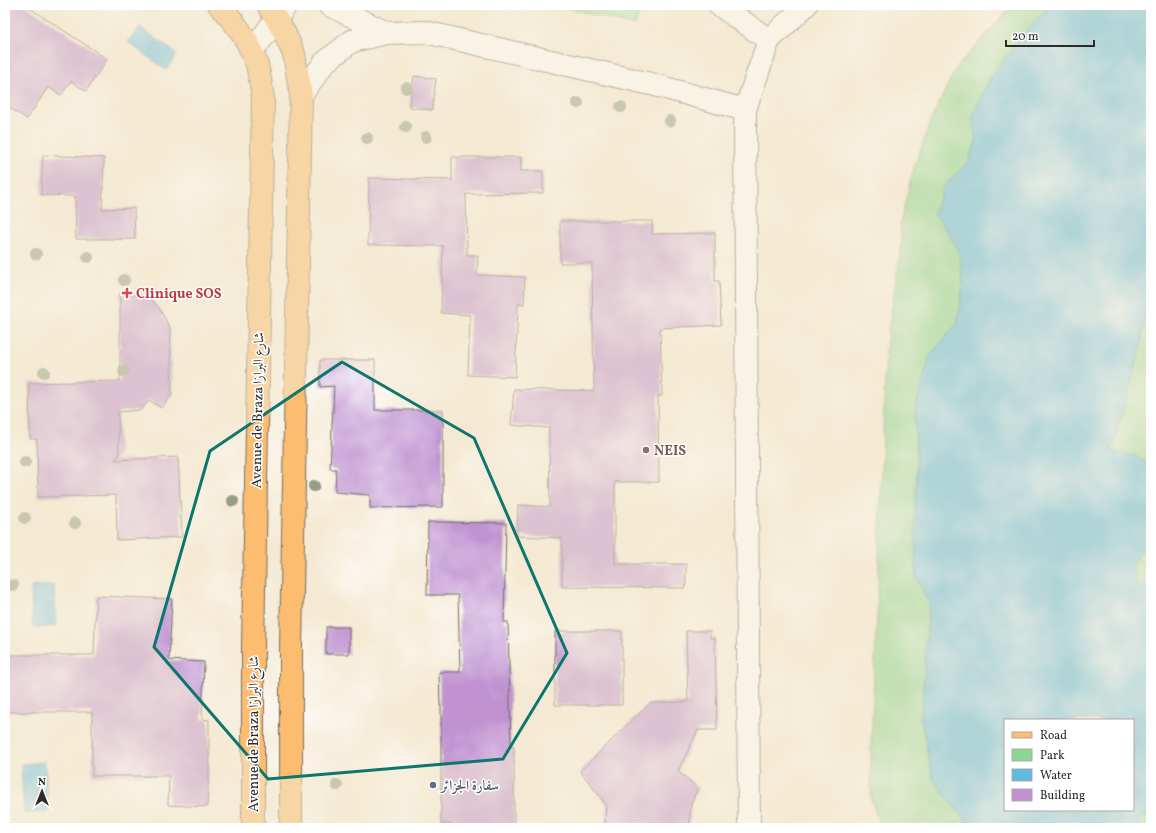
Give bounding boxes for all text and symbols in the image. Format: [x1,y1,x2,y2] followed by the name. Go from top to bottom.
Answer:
[1006,22,1094,48] scale bar
[1012,29,1039,45] text: 20 m
[136,285,222,304] place label: Clinique SOS
[121,287,133,299] marker: Clinique SOS
[248,332,270,488] street label: Avenue de Braza شارع البرازا
[654,442,686,461] place label: NEIS
[641,445,651,455] marker: NEIS
[245,656,265,812] street label: Avenue de Braza شارع البرازا
[1004,719,1134,811] legend
[1040,728,1067,744] text: Road
[1040,748,1065,764] text: Park
[1040,768,1072,784] text: Water
[22,771,62,811] north arrow
[38,775,46,790] text: N
[439,777,499,796] place label: سفارة الجزائر
[428,780,438,790] marker: سفارة الجزائر
[1040,788,1085,804] text: Building

